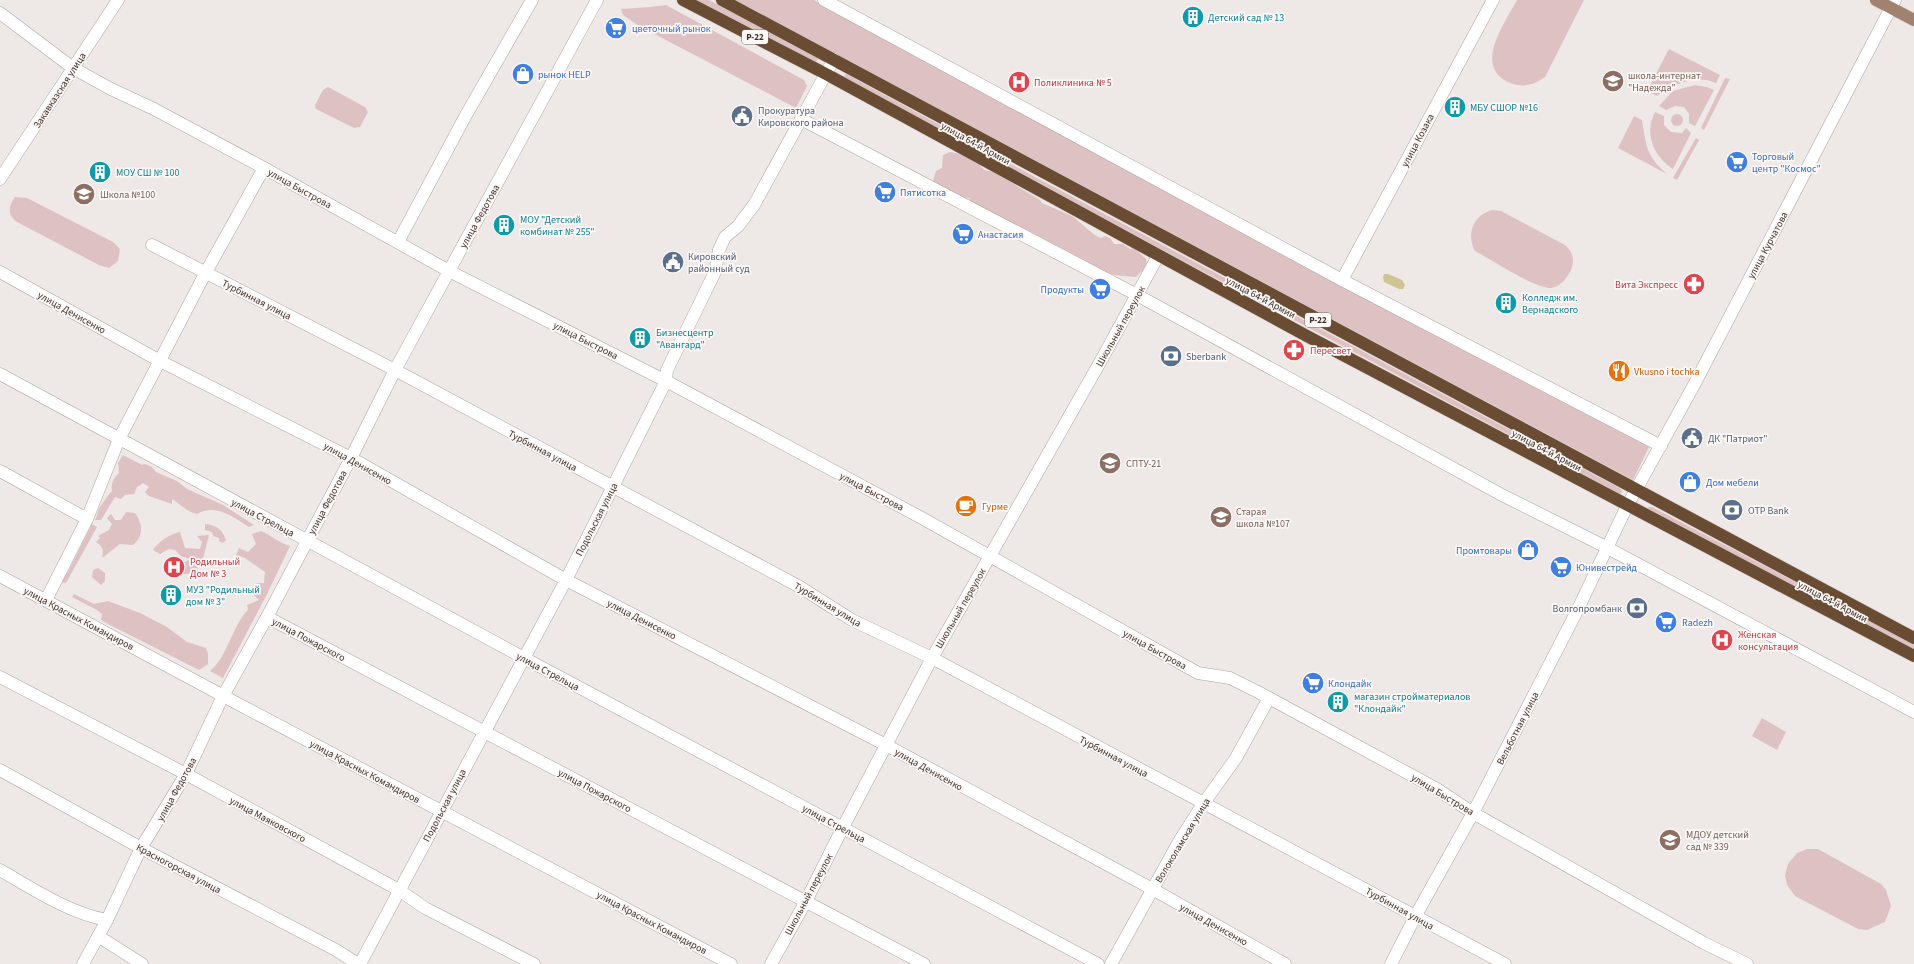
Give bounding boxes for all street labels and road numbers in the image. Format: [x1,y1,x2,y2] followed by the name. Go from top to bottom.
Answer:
[742,30,768,44] road number: Р-22
[30,50,90,131] street label: Закавказская улица
[1398,111,1438,170] street label: улица Козака
[938,119,1013,169] street label: улица 64-й Армии
[265,166,334,212] street label: улица Быстрова
[457,182,503,251] street label: улица Федотова
[1744,209,1791,281] street label: улица Курчатова
[1223,273,1298,322] street label: улица 64-й Армии
[220,276,294,323] street label: Турбинная улица
[1093,283,1149,369] street label: Школьный переулок
[35,288,108,337] street label: улица Денисенко
[1305,313,1331,327] road number: Р-22
[551,319,620,363] street label: улица Быстрова
[1509,426,1584,475] street label: улица 64-й Армии
[506,427,579,475] street label: Турбинная улица
[321,439,394,488] street label: улица Денисенко
[305,468,351,537] street label: улица Федотова
[837,469,906,515] street label: улица Быстрова
[572,480,621,559] street label: Подольская улица
[228,495,297,540] street label: улица Стрельца
[932,566,990,651] street label: Школьный переулок
[1795,577,1870,626] street label: улица 64-й Армии
[791,579,864,630] street label: Турбинная улица
[21,584,136,654] street label: улица Красных Командиров
[604,596,679,643] street label: улица Денисенко
[269,615,348,665] street label: улица Пожарского
[1120,627,1189,673] street label: улица Быстрова
[513,649,582,694] street label: улица Стрельца
[1493,689,1542,767] street label: Вельботная улица
[1077,733,1150,781] street label: Турбинная улица
[307,737,422,807] street label: улица Красных Командиров
[892,745,965,794] street label: улица Денисенко
[154,755,200,824] street label: улица Федотова
[555,766,634,816] street label: улица Пожарского
[420,767,470,844] street label: Подольская улица
[1408,771,1476,819] street label: улица Быстрова
[227,794,308,846] street label: улица Маяковского
[1152,795,1214,886] street label: Волоколамская улица
[799,801,868,846] street label: улица Стрельца
[134,841,223,897] street label: Красногорская улица
[781,851,836,938] street label: Школьный переулок
[1363,884,1436,933] street label: Турбинная улица
[594,888,709,958] street label: улица Красных Командиров
[1177,900,1250,949] street label: улица Денисенко

